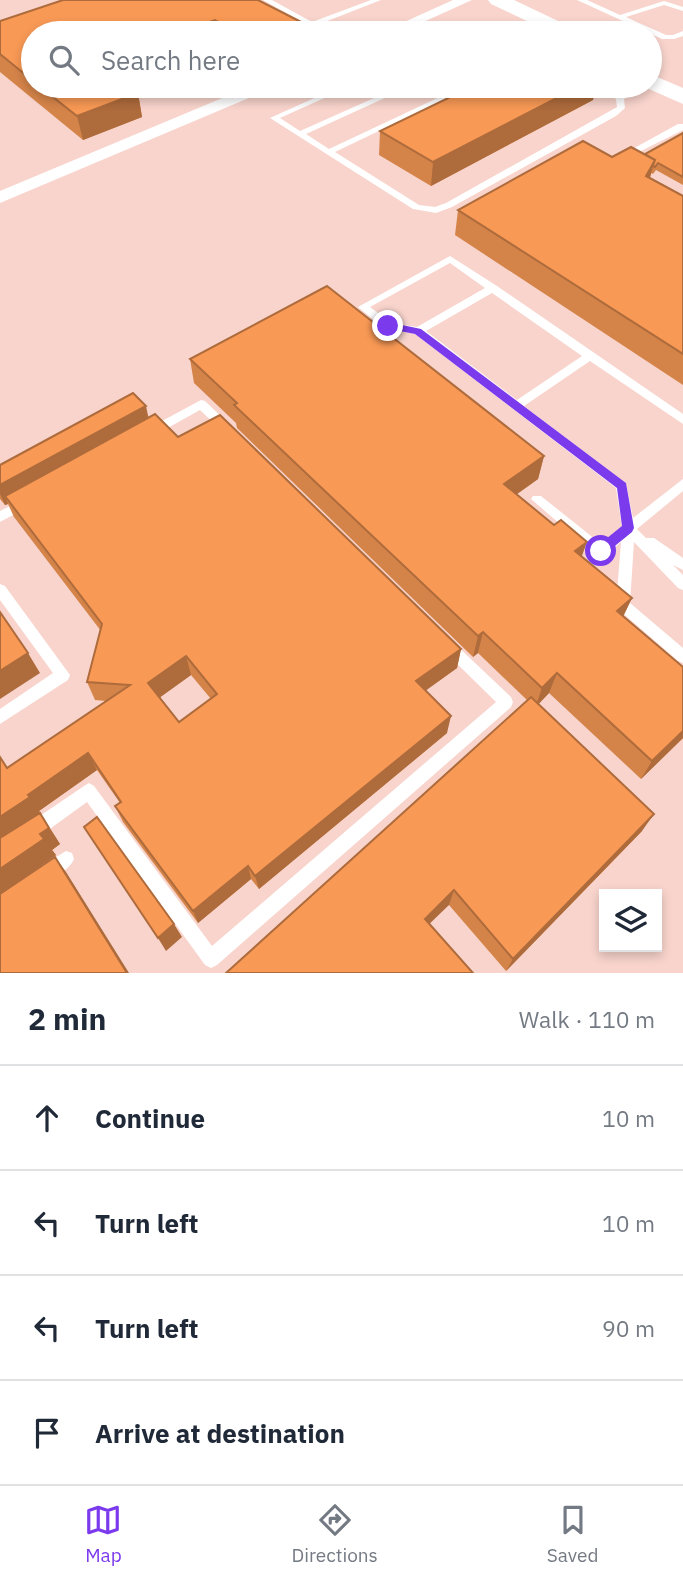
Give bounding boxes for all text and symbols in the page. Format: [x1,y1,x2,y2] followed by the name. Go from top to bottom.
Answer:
[21,21,662,98] search box
[45,41,83,79] icon: search
[101,43,240,77] text: Search here
[372,310,403,341] route end
[585,535,616,566] route start
[599,889,662,952] map controls
[599,889,662,952] button: layers
[28,999,106,1038] text: 2 min
[519,1004,655,1034] text: Walk · 110 m
[28,1099,66,1137] icon: ahead
[95,1101,205,1135] text: Continue
[602,1103,655,1133] text: 10 m
[28,1204,66,1242] icon: left
[95,1206,198,1240] text: Turn left
[602,1208,655,1238] text: 10 m
[28,1309,66,1347] icon: left
[95,1311,198,1345] text: Turn left
[602,1313,655,1343] text: 90 m
[28,1414,66,1452] icon: arrive
[95,1416,345,1450] text: Arrive at destination
[84,1501,122,1567] tab: Map
[291,1501,378,1567] tab: Directions
[547,1501,599,1567] tab: Saved

